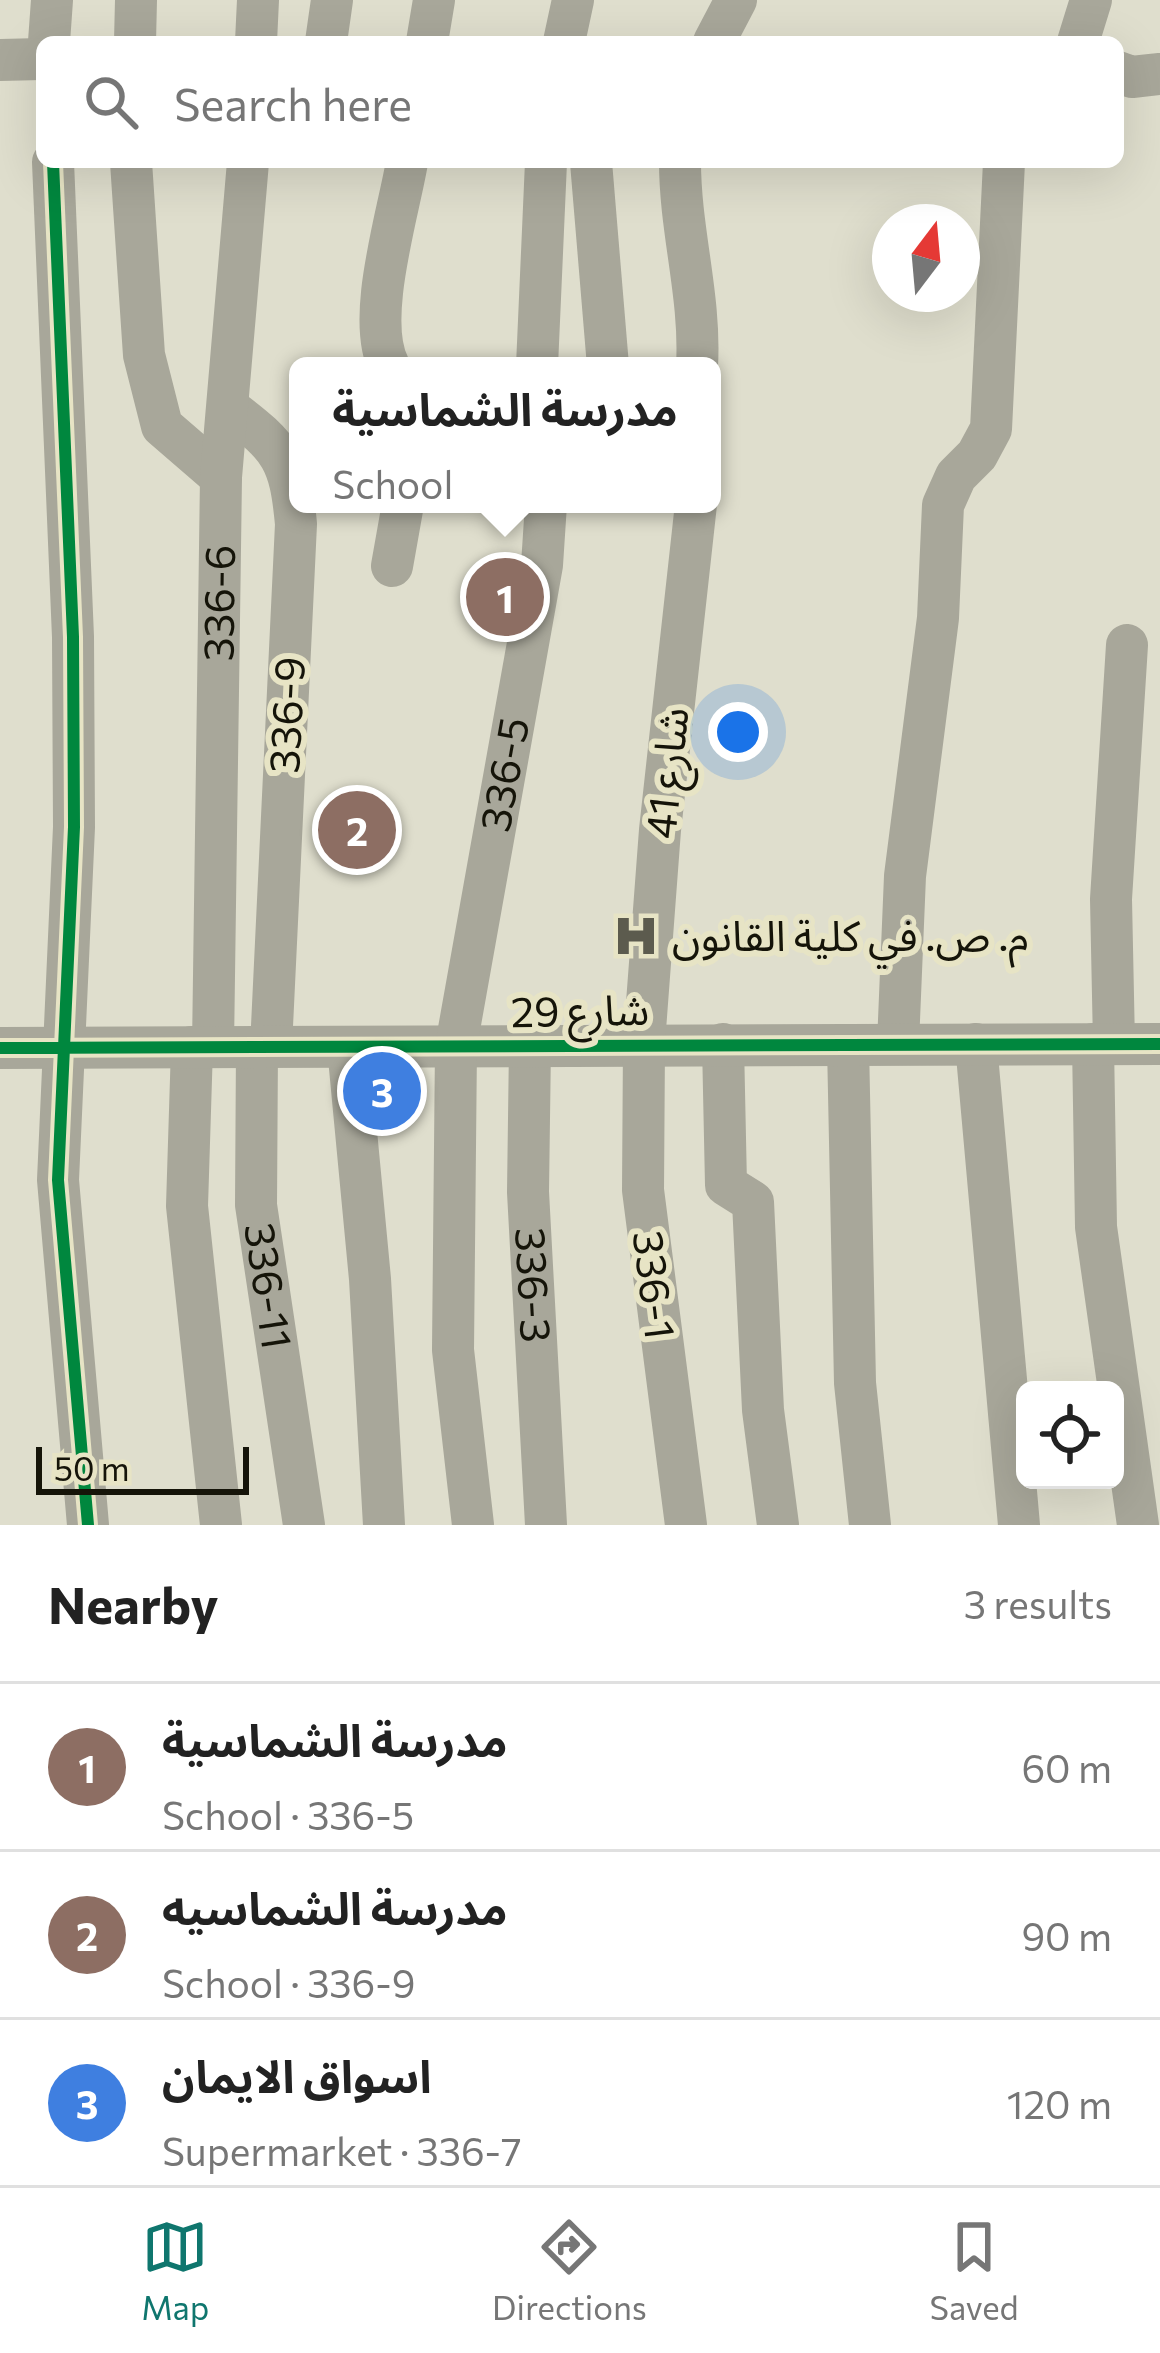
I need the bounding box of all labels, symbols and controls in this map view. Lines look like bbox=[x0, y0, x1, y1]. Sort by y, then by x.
search box bbox=[36, 36, 1124, 168]
icon: search bbox=[78, 69, 144, 135]
text: Search here bbox=[174, 75, 412, 130]
north arrow bbox=[872, 204, 980, 312]
popup bbox=[289, 357, 721, 513]
text: مدرسة الشماسية bbox=[332, 380, 678, 435]
text: School bbox=[332, 459, 453, 507]
street label: 336-6 bbox=[190, 544, 244, 662]
pin: 1 bbox=[466, 552, 544, 642]
street label: 336-9 bbox=[256, 655, 314, 774]
your location bbox=[708, 702, 768, 762]
street label: شارع 41 bbox=[632, 705, 706, 842]
street label: 336-5 bbox=[467, 713, 538, 835]
pin: 2 bbox=[318, 785, 396, 875]
place label: م. ص. في كلية القانون bbox=[672, 908, 1029, 969]
hospital icon: م. ص. في كلية القانون bbox=[611, 911, 661, 961]
street label: شارع 29 bbox=[510, 982, 650, 1044]
pin: 3 bbox=[343, 1046, 421, 1136]
street label: 336-11 bbox=[235, 1219, 305, 1352]
street label: 336-3 bbox=[506, 1226, 564, 1344]
street label: 336-1 bbox=[624, 1227, 688, 1342]
map controls bbox=[1016, 1381, 1124, 1489]
button: locate bbox=[1016, 1381, 1124, 1489]
scale bar bbox=[36, 1441, 249, 1494]
text: 50 m bbox=[54, 1447, 130, 1488]
text: Nearby bbox=[48, 1572, 218, 1635]
text: 3 results bbox=[964, 1579, 1112, 1627]
text: مدرسة الشماسية bbox=[162, 1711, 507, 1766]
text: 1 bbox=[78, 1743, 96, 1791]
text: 60 m bbox=[1021, 1743, 1112, 1791]
text: School · 336-5 bbox=[162, 1790, 414, 1838]
text: مدرسة الشماسيه bbox=[162, 1879, 507, 1934]
text: 2 bbox=[76, 1911, 98, 1959]
text: 90 m bbox=[1021, 1911, 1112, 1959]
text: School · 336-9 bbox=[162, 1958, 415, 2006]
text: اسواق الايمان bbox=[162, 2047, 432, 2102]
text: 3 bbox=[76, 2079, 98, 2127]
text: 120 m bbox=[1007, 2079, 1112, 2127]
text: Supermarket · 336-7 bbox=[162, 2126, 522, 2174]
tab: Map bbox=[141, 2214, 209, 2327]
tab: Directions bbox=[492, 2214, 647, 2327]
tab: Saved bbox=[930, 2214, 1019, 2327]

